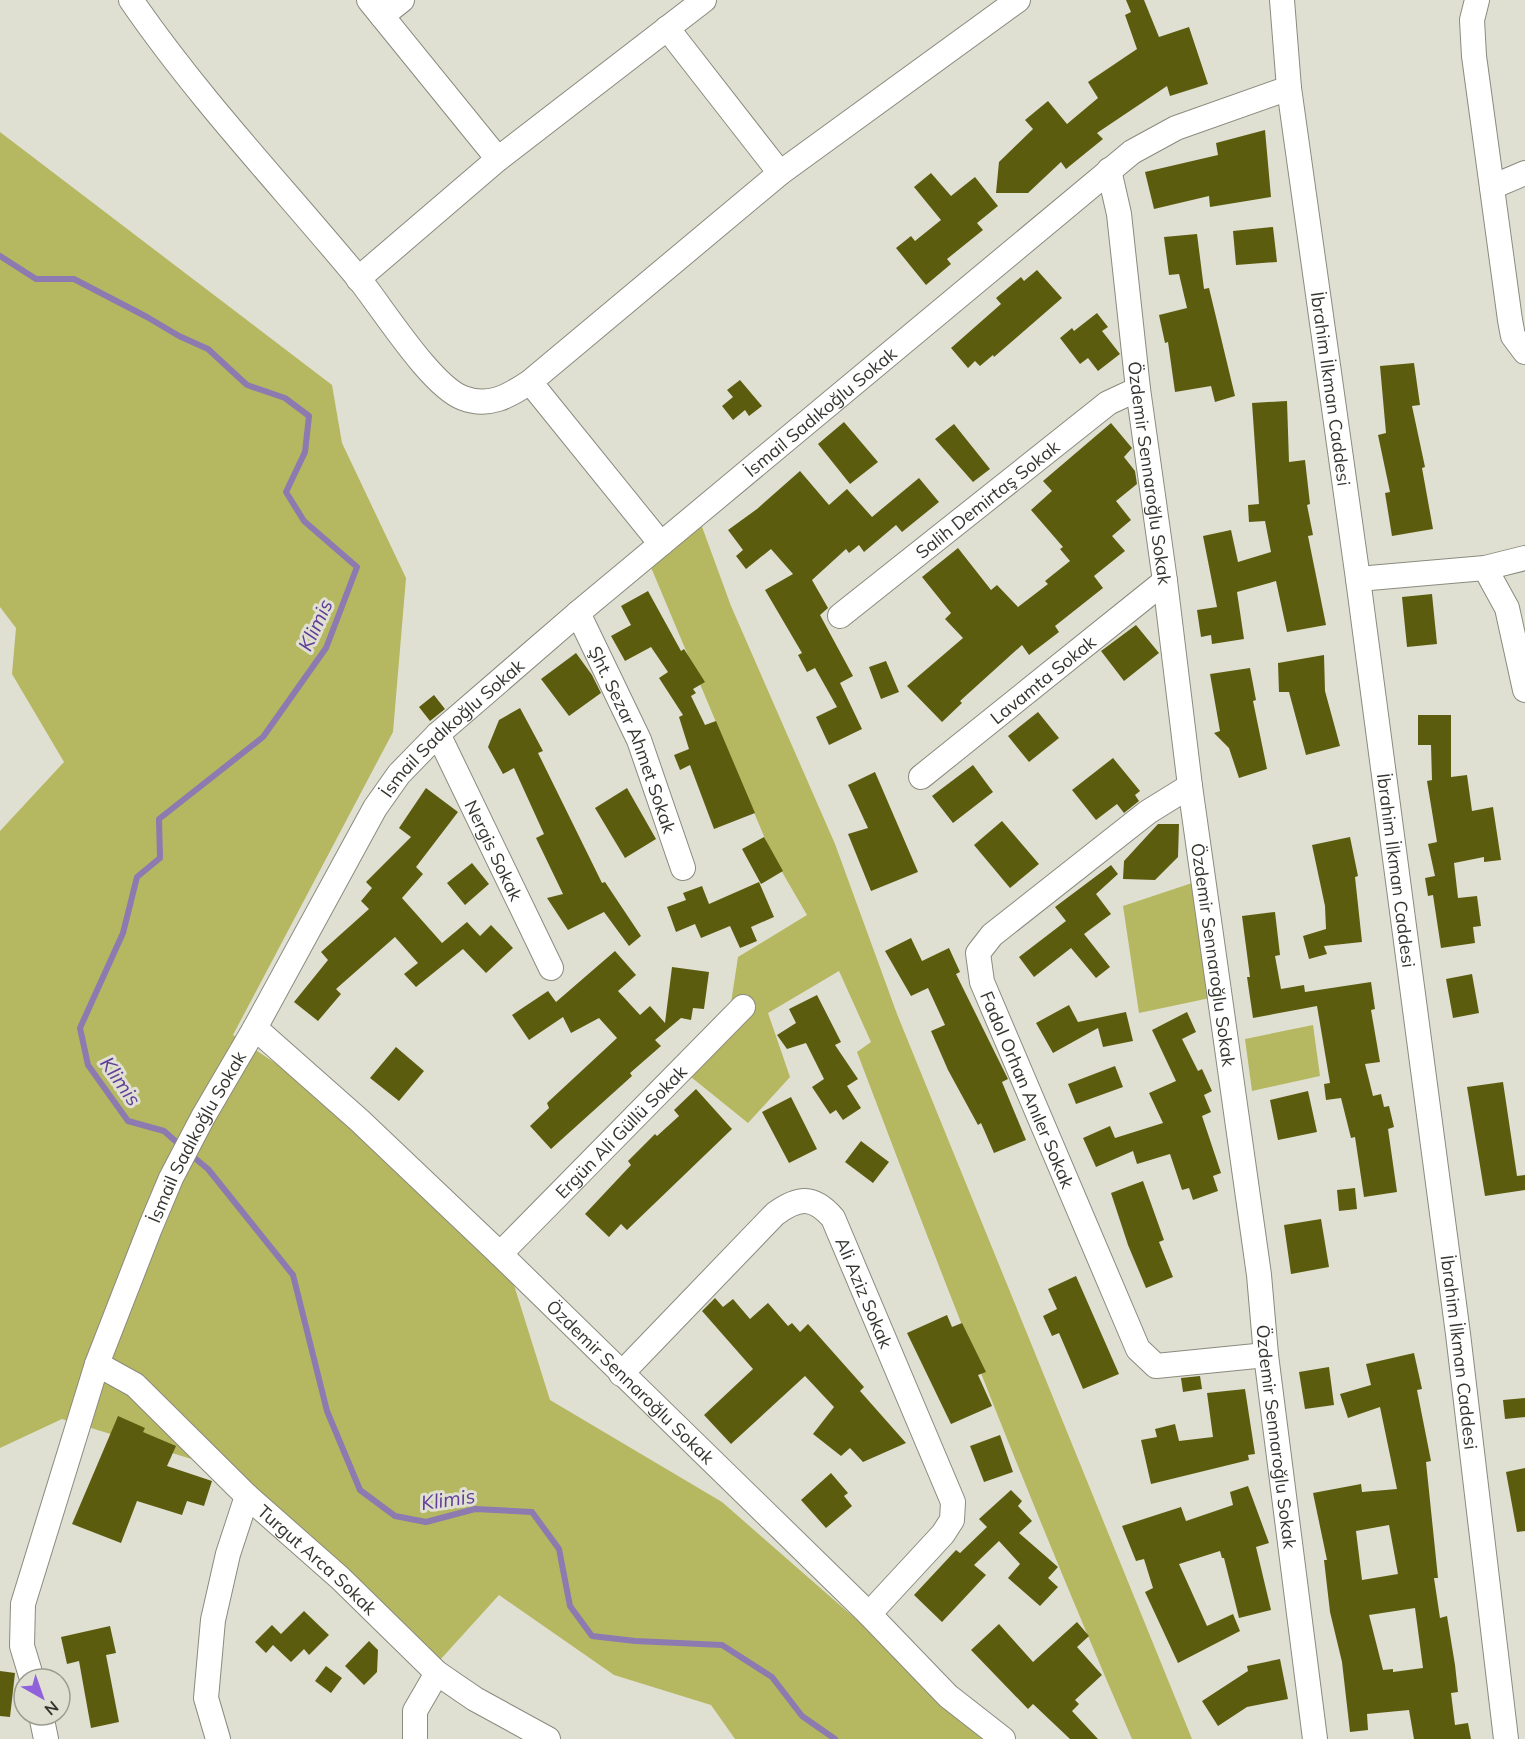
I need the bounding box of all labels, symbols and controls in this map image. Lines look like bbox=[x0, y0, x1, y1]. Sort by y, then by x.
street label: İbrahim İlkman Caddesi bbox=[1306, 290, 1356, 487]
street label: İsmail Sadıkoğlu Sokak bbox=[739, 341, 902, 481]
street label: Özdemir Sennaroğlu Sokak bbox=[1124, 360, 1177, 587]
street label: Salih Demirtaş Sokak bbox=[910, 434, 1064, 563]
water label: Klimis bbox=[292, 595, 338, 655]
street label: Lavamta Sokak bbox=[985, 629, 1101, 729]
street label: Şht. Sezar Ahmet Sokak bbox=[584, 642, 682, 837]
street label: İsmail Sadıkoğlu Sokak bbox=[375, 653, 529, 801]
street label: İbrahim İlkman Caddesi bbox=[1372, 772, 1421, 969]
street label: Nergis Sokak bbox=[460, 796, 529, 905]
street label: Özdemir Sennaroğlu Sokak bbox=[1187, 841, 1241, 1069]
street label: Fadol Orhan Anıler Sokak bbox=[976, 988, 1080, 1192]
street label: İsmail Sadıkoğlu Sokak bbox=[142, 1046, 251, 1226]
water label: Klimis bbox=[95, 1052, 147, 1111]
street label: Ergün Ali Güllü Sokak bbox=[550, 1059, 692, 1203]
street label: Ali Aziz Sokak bbox=[831, 1234, 898, 1352]
street label: İbrahim İlkman Caddesi bbox=[1436, 1254, 1483, 1451]
street label: Özdemir Sennaroğlu Sokak bbox=[542, 1294, 720, 1469]
street label: Özdemir Sennaroğlu Sokak bbox=[1252, 1324, 1302, 1551]
water label: Klimis bbox=[419, 1483, 477, 1515]
street label: Turgut Arca Sokak bbox=[253, 1499, 383, 1620]
north arrow bbox=[12, 1667, 72, 1727]
text: N bbox=[41, 1697, 63, 1720]

